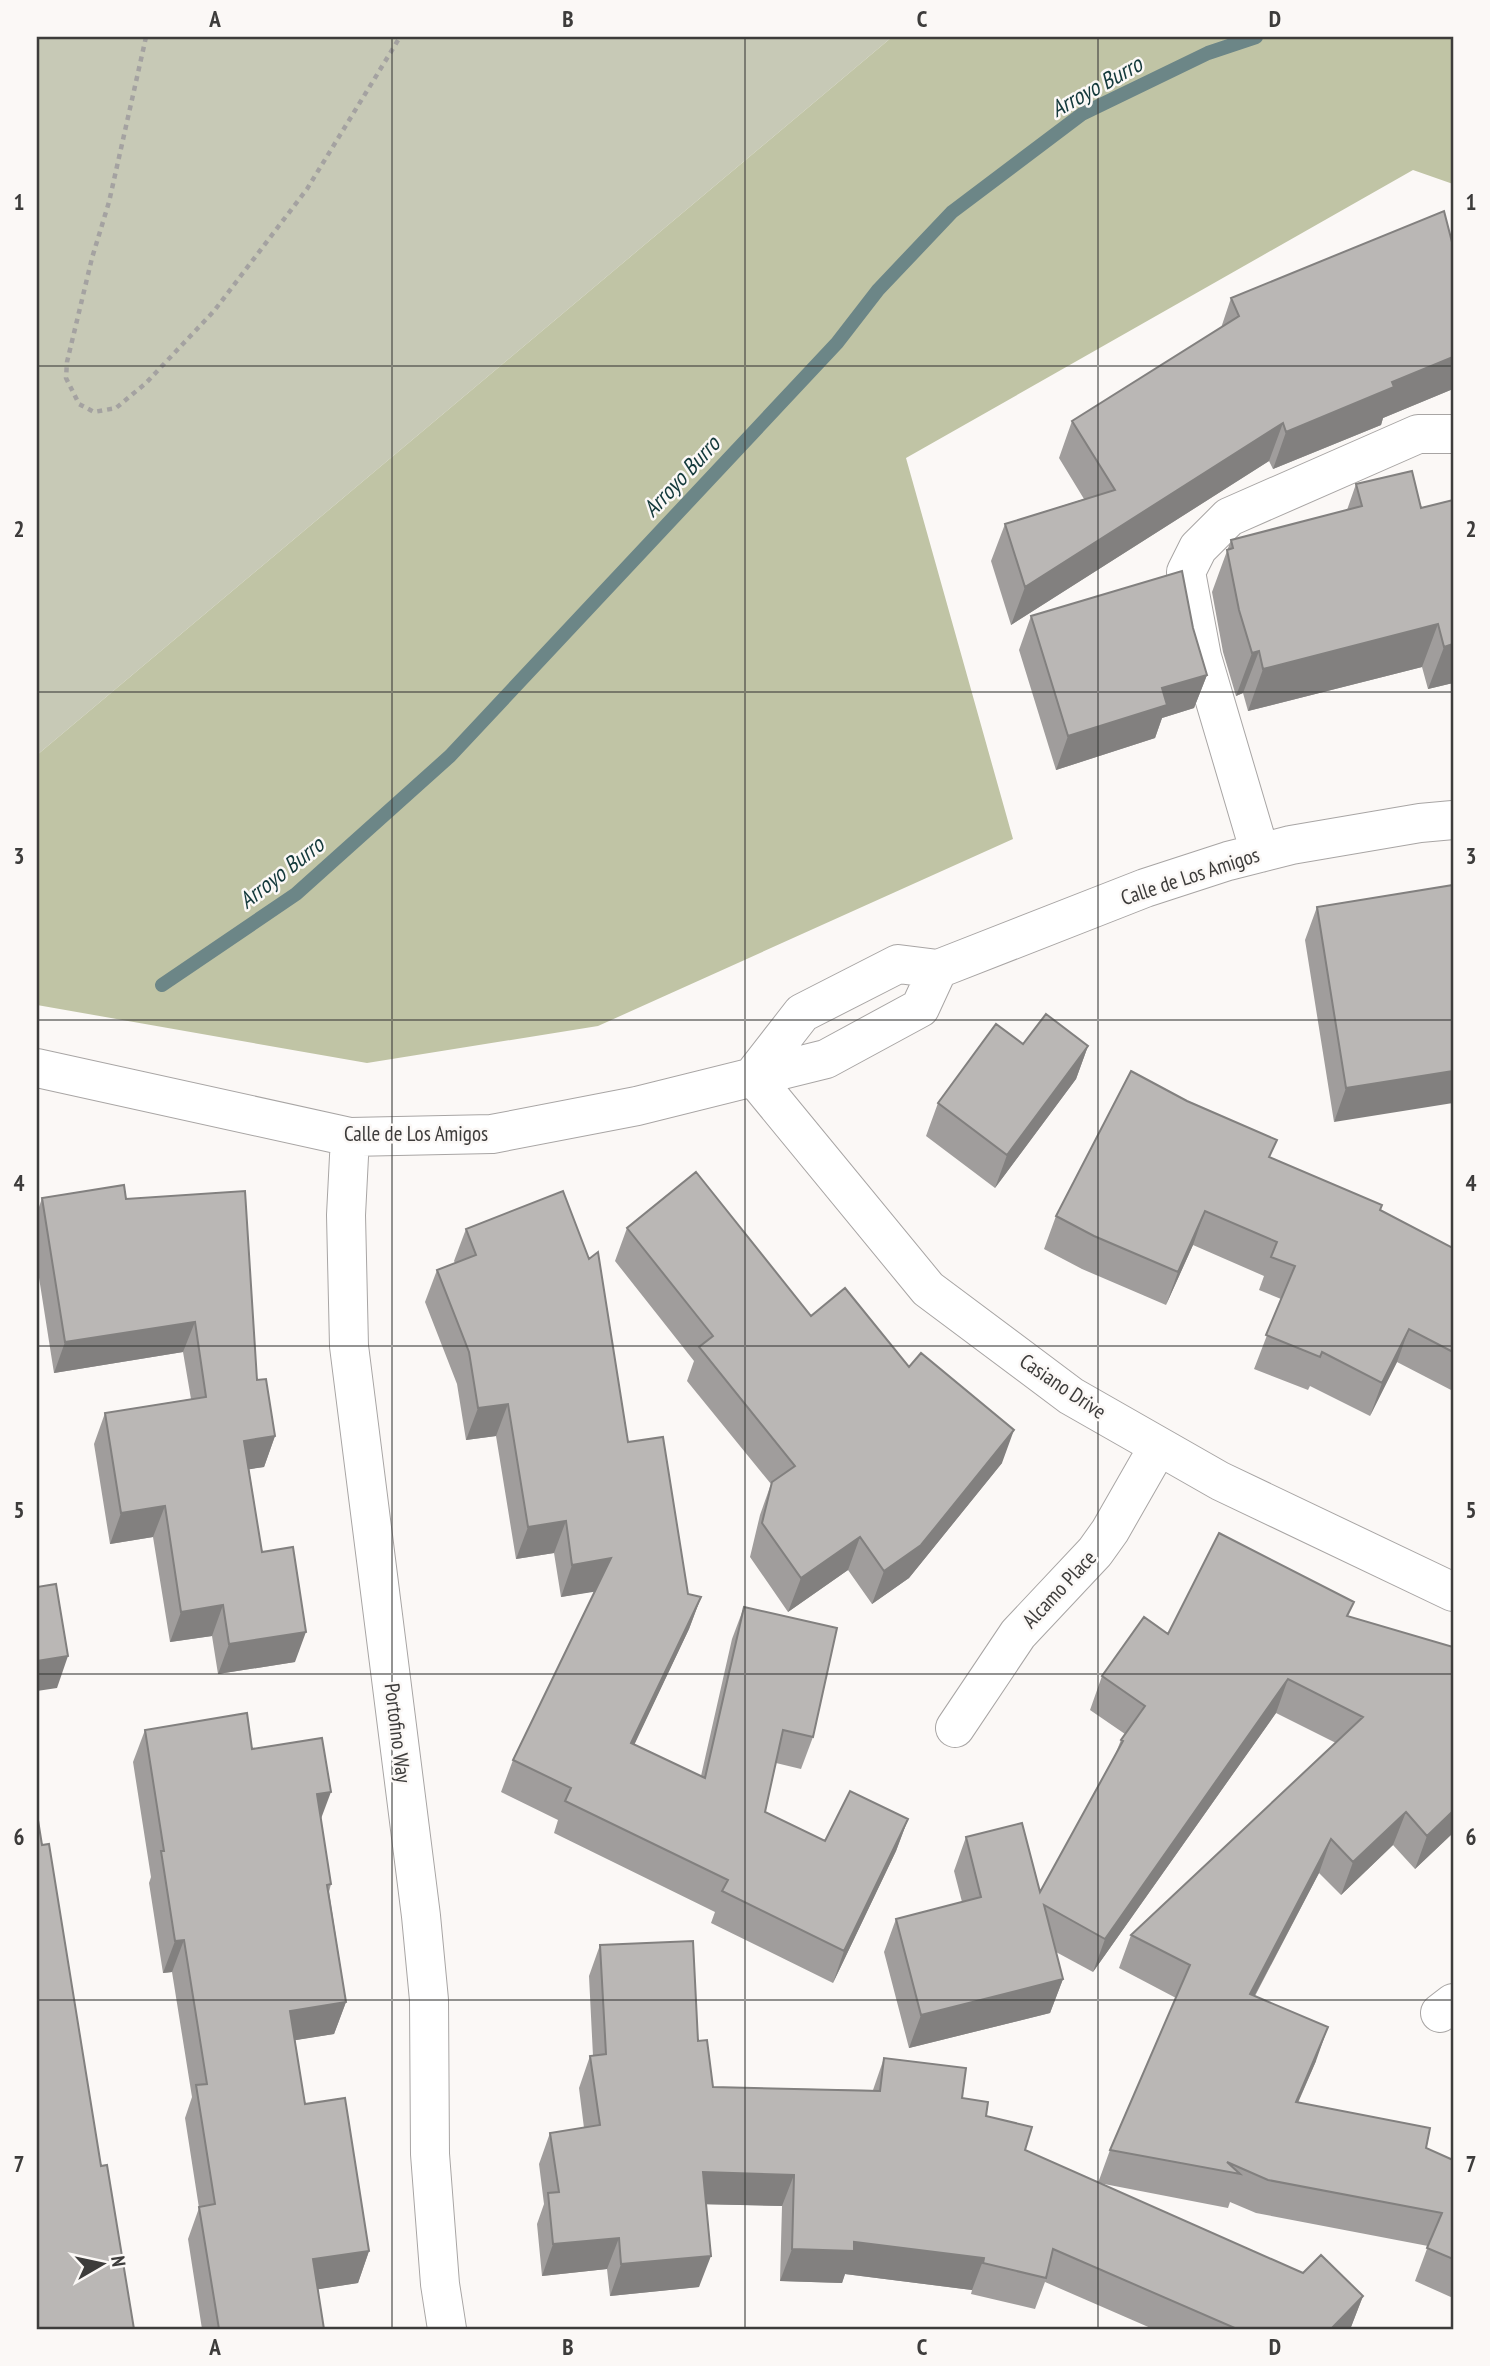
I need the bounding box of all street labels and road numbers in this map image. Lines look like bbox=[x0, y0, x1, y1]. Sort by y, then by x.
street label: Calle de Los Amigos bbox=[1117, 841, 1263, 911]
street label: Calle de Los Amigos bbox=[344, 1120, 488, 1147]
street label: Casiano Drive bbox=[1015, 1347, 1111, 1425]
street label: Alcamo Place bbox=[1016, 1545, 1102, 1633]
street label: Portofino Way bbox=[378, 1682, 418, 1784]

